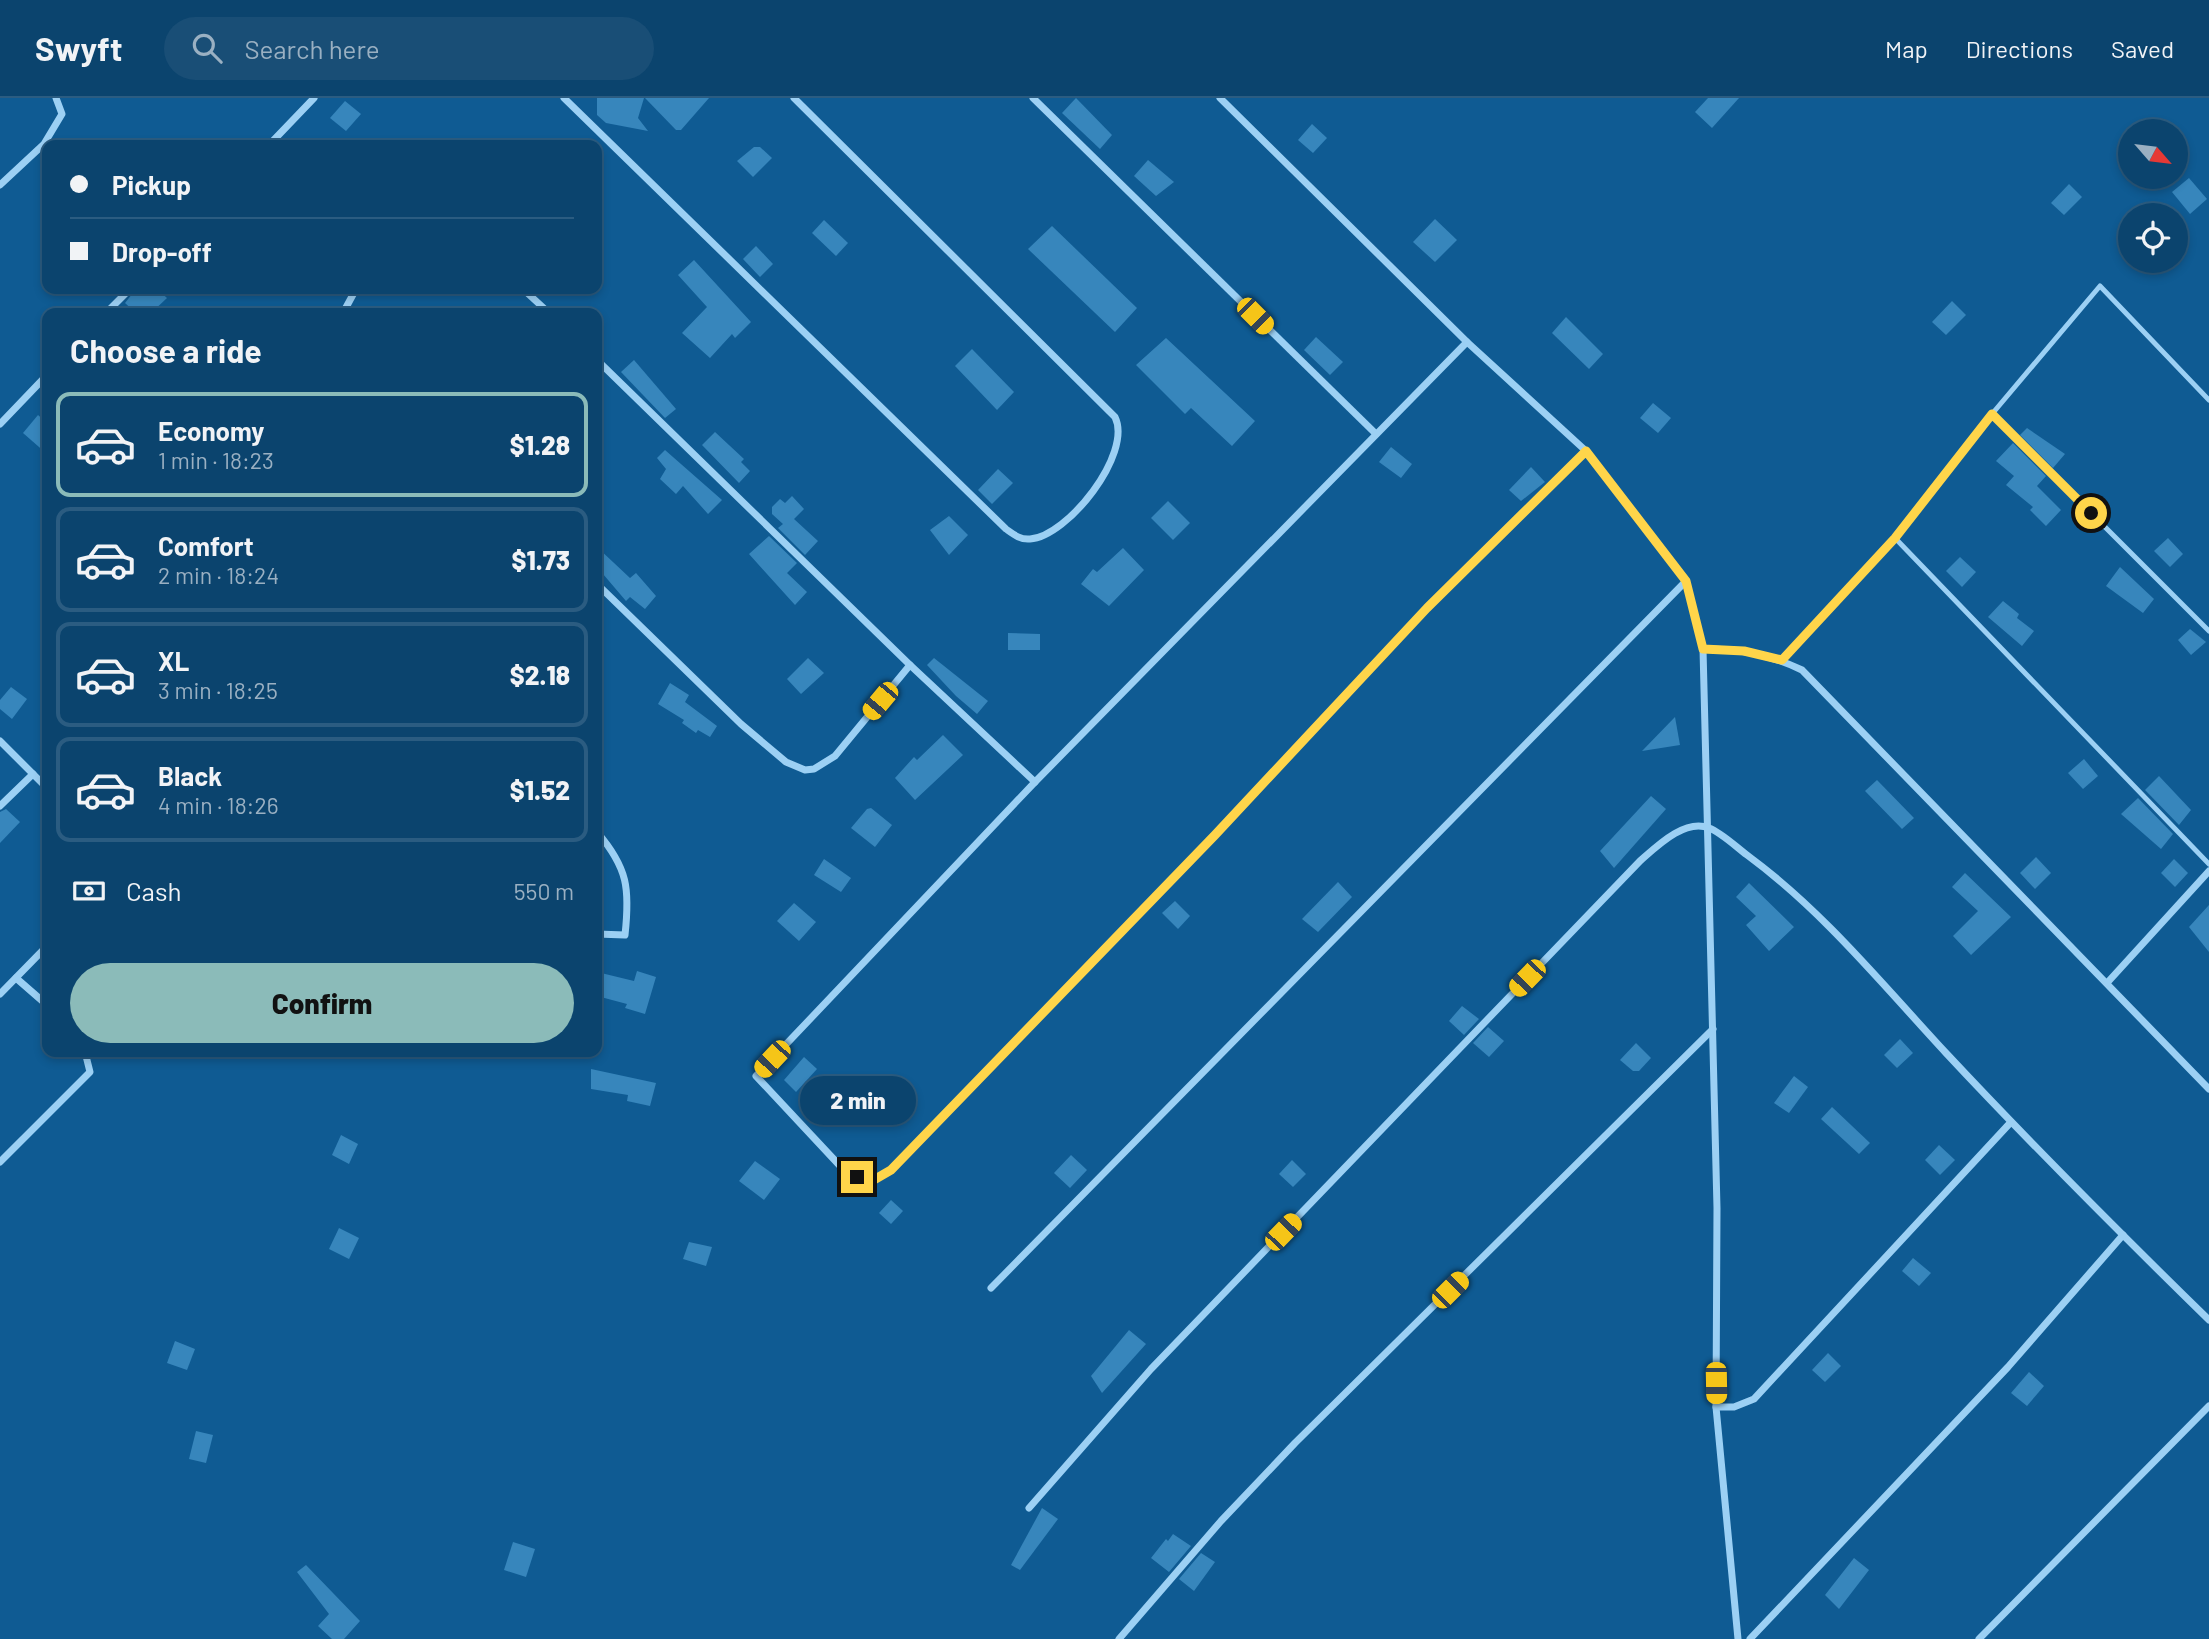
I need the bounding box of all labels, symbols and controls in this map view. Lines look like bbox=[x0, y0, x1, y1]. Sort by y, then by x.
search box bbox=[164, 17, 654, 80]
text: Swyft bbox=[35, 28, 122, 68]
icon: search bbox=[188, 29, 226, 67]
text: Search here bbox=[244, 33, 380, 64]
text: Map bbox=[1885, 34, 1928, 63]
text: Directions bbox=[1966, 34, 2073, 63]
text: Saved bbox=[2111, 34, 2174, 63]
north arrow bbox=[2118, 119, 2188, 189]
map controls bbox=[2118, 119, 2188, 273]
text: Pickup bbox=[112, 169, 191, 200]
button: locate bbox=[2118, 203, 2188, 273]
text: Drop-off bbox=[112, 236, 212, 267]
car bbox=[1233, 294, 1278, 338]
text: Choose a ride bbox=[70, 331, 262, 369]
icon: car bbox=[74, 413, 137, 476]
text: Economy bbox=[158, 415, 264, 446]
text: $1.28 bbox=[510, 429, 570, 460]
text: 1 min · 18:23 bbox=[158, 446, 274, 474]
route start bbox=[2075, 497, 2107, 529]
icon: car bbox=[74, 528, 137, 591]
text: Comfort bbox=[158, 530, 254, 561]
text: $1.73 bbox=[511, 544, 570, 575]
text: 2 min · 18:24 bbox=[158, 561, 279, 589]
icon: car bbox=[74, 643, 137, 706]
text: XL bbox=[158, 645, 189, 676]
text: $2.18 bbox=[510, 659, 570, 690]
text: 3 min · 18:25 bbox=[158, 676, 278, 704]
car bbox=[859, 678, 902, 724]
icon: car bbox=[74, 758, 137, 821]
text: Black bbox=[158, 760, 222, 791]
text: $1.52 bbox=[510, 774, 570, 805]
text: 4 min · 18:26 bbox=[158, 791, 279, 819]
icon: cash bbox=[70, 872, 108, 910]
text: Cash bbox=[126, 875, 181, 906]
text: 550 m bbox=[514, 877, 574, 905]
car bbox=[1505, 956, 1550, 1000]
button: Confirm bbox=[70, 963, 574, 1043]
car bbox=[750, 1036, 795, 1082]
callout: 2 min bbox=[799, 1076, 915, 1124]
text: 2 min bbox=[830, 1086, 886, 1114]
route end bbox=[841, 1161, 873, 1193]
car bbox=[1261, 1210, 1306, 1254]
car bbox=[1428, 1268, 1473, 1312]
car bbox=[1706, 1362, 1727, 1404]

